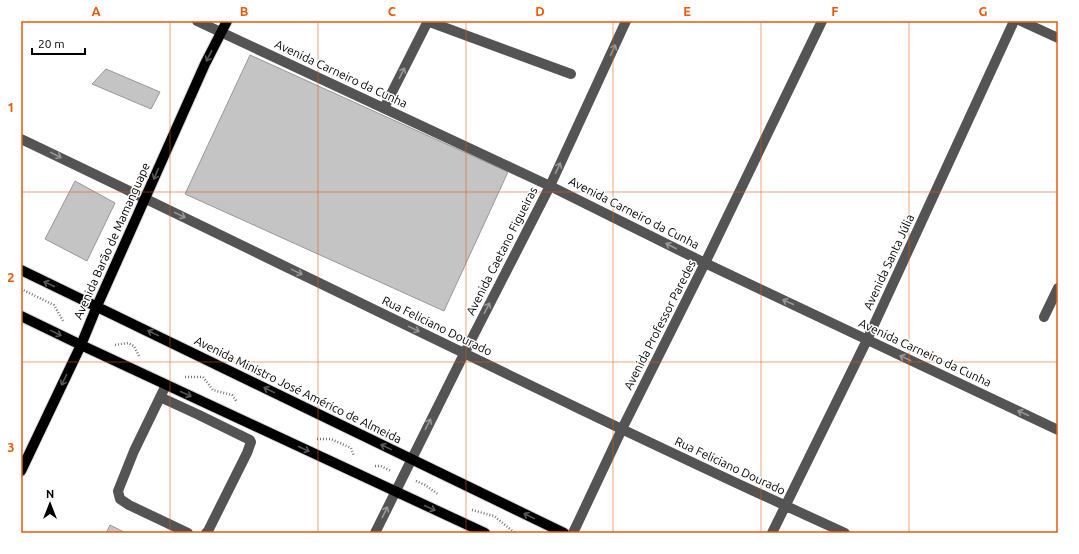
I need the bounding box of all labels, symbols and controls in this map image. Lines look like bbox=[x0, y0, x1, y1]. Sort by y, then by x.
text: A bbox=[91, 4, 101, 18]
text: B bbox=[240, 4, 249, 18]
text: C bbox=[388, 4, 397, 18]
text: D bbox=[535, 4, 545, 18]
text: E bbox=[683, 4, 691, 18]
text: F bbox=[831, 4, 839, 18]
text: G bbox=[979, 4, 988, 18]
scale bar bbox=[32, 30, 85, 56]
text: 20 m bbox=[38, 37, 65, 50]
street label: Avenida Carneiro da Cunha bbox=[273, 37, 409, 110]
one-way arrow bbox=[610, 44, 617, 56]
one-way arrow bbox=[205, 49, 213, 61]
one-way arrow bbox=[398, 67, 406, 79]
text: 1 bbox=[7, 100, 15, 114]
one-way arrow bbox=[50, 152, 62, 159]
street label: Avenida Barão de Mamanguape bbox=[71, 161, 152, 321]
one-way arrow bbox=[555, 162, 562, 174]
one-way arrow bbox=[152, 168, 159, 180]
street label: Avenida Carneiro da Cunha bbox=[567, 174, 702, 251]
street label: Avenida Caetano Figueiras bbox=[464, 185, 540, 317]
one-way arrow bbox=[174, 212, 186, 219]
street label: Avenida Santa Júlia bbox=[861, 212, 916, 312]
one-way arrow bbox=[665, 242, 677, 249]
street label: Avenida Professor Paredes bbox=[621, 258, 698, 392]
one-way arrow bbox=[291, 269, 303, 276]
text: 2 bbox=[7, 270, 15, 284]
one-way arrow bbox=[44, 280, 56, 287]
street label: Rua Feliciano Dourado bbox=[380, 293, 494, 358]
one-way arrow bbox=[782, 298, 794, 305]
one-way arrow bbox=[484, 303, 491, 315]
street label: Avenida Carneiro da Cunha bbox=[857, 316, 993, 389]
one-way arrow bbox=[408, 326, 420, 334]
one-way arrow bbox=[147, 329, 159, 336]
one-way arrow bbox=[50, 330, 62, 337]
street label: Avenida Ministro José Américo de Almeida bbox=[193, 334, 404, 446]
one-way arrow bbox=[900, 354, 912, 361]
one-way arrow bbox=[60, 374, 67, 386]
one-way arrow bbox=[264, 386, 276, 393]
one-way arrow bbox=[180, 391, 192, 398]
one-way arrow bbox=[1017, 409, 1029, 416]
one-way arrow bbox=[425, 419, 432, 431]
street label: Rua Feliciano Dourado bbox=[673, 434, 788, 497]
text: 3 bbox=[7, 440, 15, 454]
one-way arrow bbox=[381, 443, 393, 450]
one-way arrow bbox=[298, 446, 310, 453]
north arrow bbox=[30, 484, 70, 524]
text: N bbox=[46, 488, 54, 500]
one-way arrow bbox=[424, 504, 436, 512]
one-way arrow bbox=[382, 506, 389, 518]
one-way arrow bbox=[523, 512, 535, 519]

